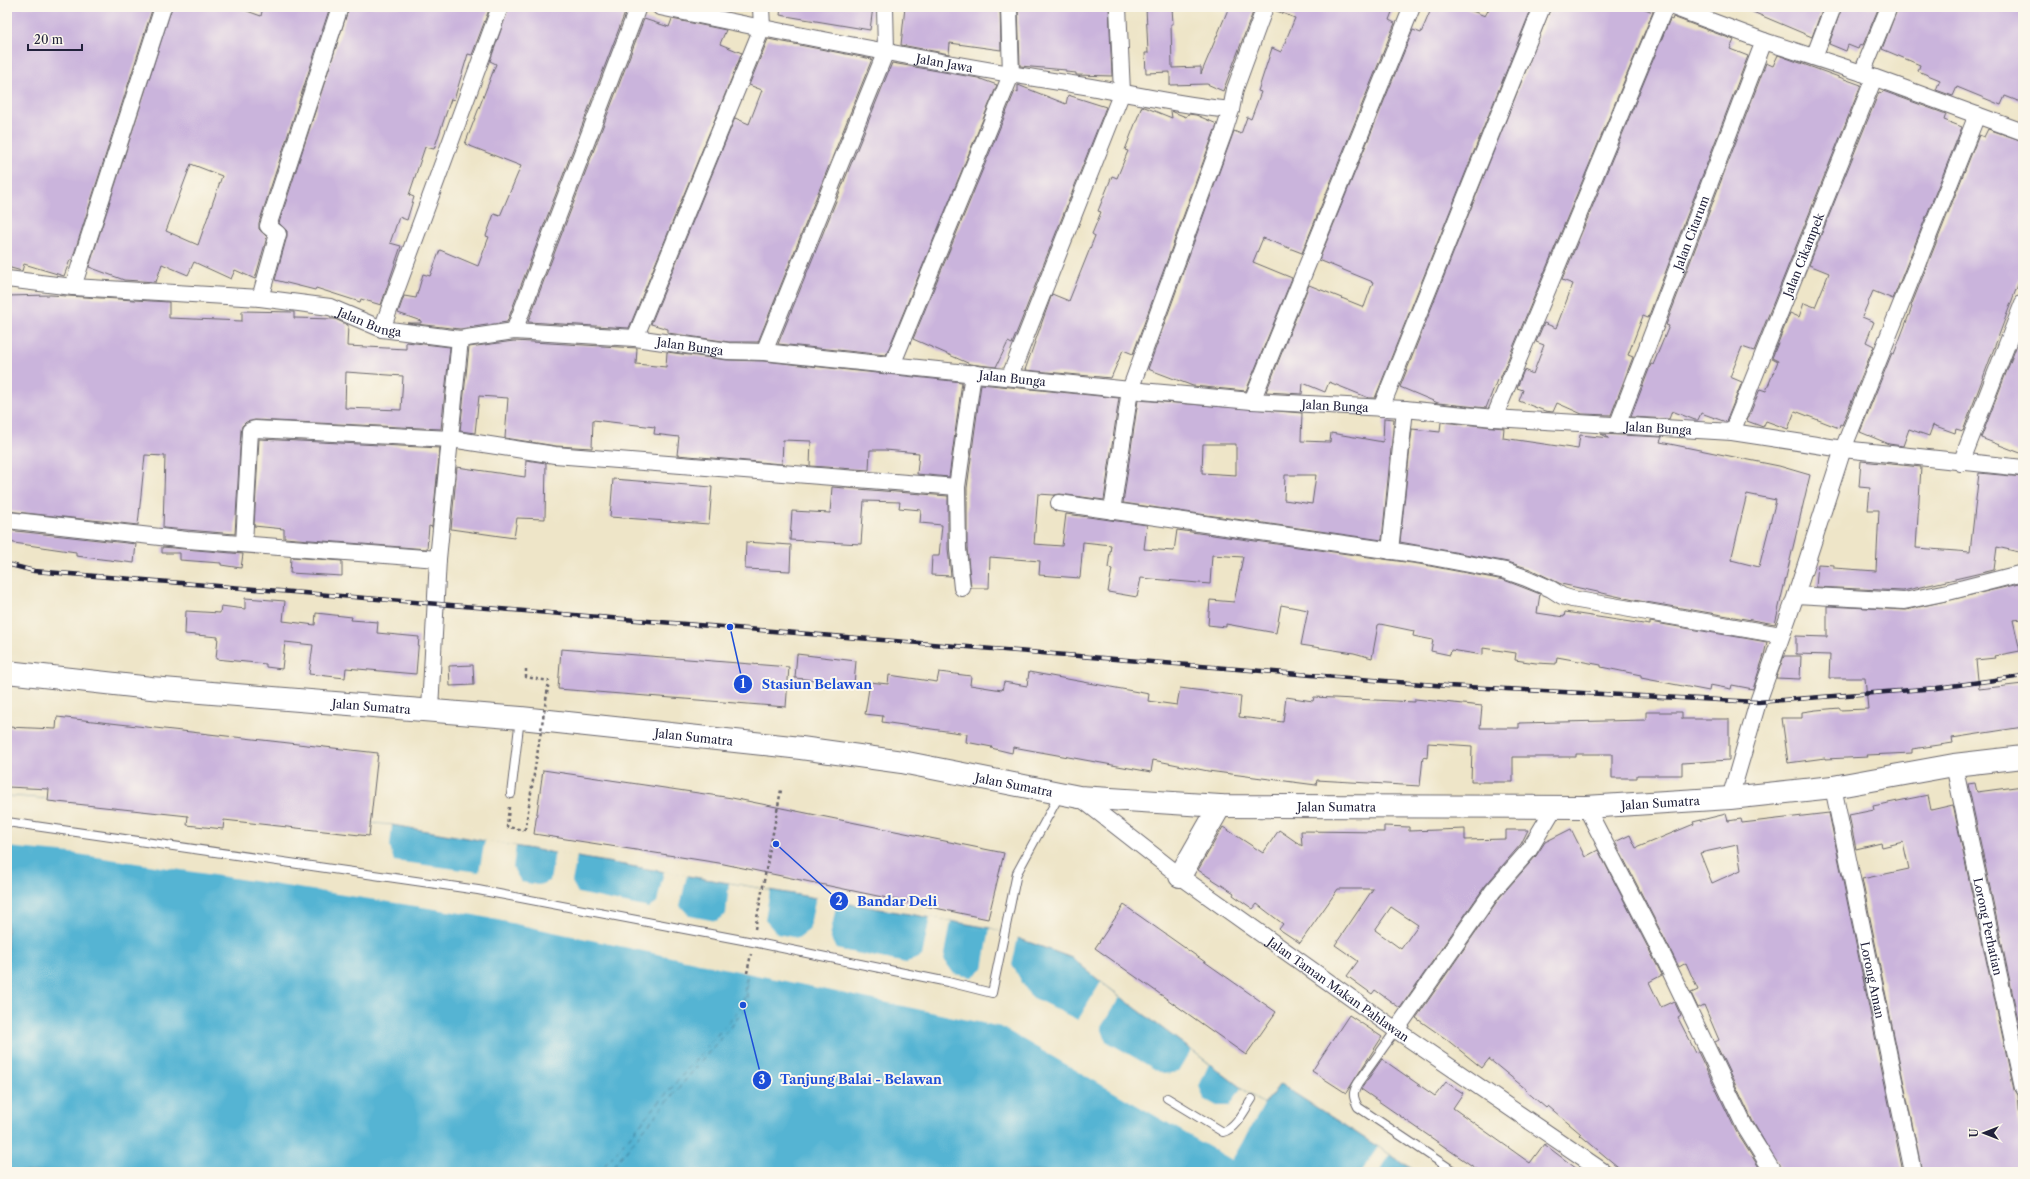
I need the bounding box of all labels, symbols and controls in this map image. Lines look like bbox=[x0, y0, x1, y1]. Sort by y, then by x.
scale bar bbox=[28, 26, 82, 52]
text: 20 m bbox=[34, 32, 63, 47]
street label: Jalan Jawa bbox=[913, 50, 975, 75]
street label: Jalan Citarum bbox=[1669, 193, 1712, 274]
street label: Jalan Cikampek bbox=[1779, 210, 1827, 301]
street label: Jalan Bunga bbox=[334, 303, 403, 339]
street label: Jalan Bunga bbox=[654, 333, 725, 358]
street label: Jalan Bunga bbox=[976, 367, 1047, 389]
street label: Jalan Bunga bbox=[1299, 396, 1370, 415]
street label: Jalan Bunga bbox=[1623, 418, 1693, 437]
callout: Stasiun Belawan bbox=[733, 672, 880, 697]
text: 1 bbox=[740, 676, 746, 691]
text: Stasiun Belawan bbox=[762, 676, 872, 692]
street label: Jalan Sumatra bbox=[330, 695, 412, 717]
street label: Jalan Sumatra bbox=[652, 725, 735, 748]
street label: Jalan Sumatra bbox=[972, 769, 1055, 799]
street label: Jalan Sumatra bbox=[1619, 792, 1701, 812]
street label: Jalan Sumatra bbox=[1295, 799, 1377, 814]
street label: Lorong Perhatian bbox=[1971, 876, 2006, 977]
callout: Bandar Deli bbox=[829, 889, 945, 914]
text: 2 bbox=[835, 893, 843, 908]
text: Bandar Deli bbox=[857, 893, 937, 909]
street label: Jalan Taman Makan Pahlawan bbox=[1263, 932, 1413, 1045]
street label: Lorong Aman bbox=[1858, 940, 1888, 1020]
callout: Tanjung Balai - Belawan bbox=[752, 1067, 950, 1092]
text: Tanjung Balai - Belawan bbox=[780, 1071, 942, 1087]
text: 3 bbox=[759, 1072, 766, 1087]
north arrow bbox=[1964, 1113, 2004, 1153]
text: U bbox=[1967, 1128, 1981, 1137]

